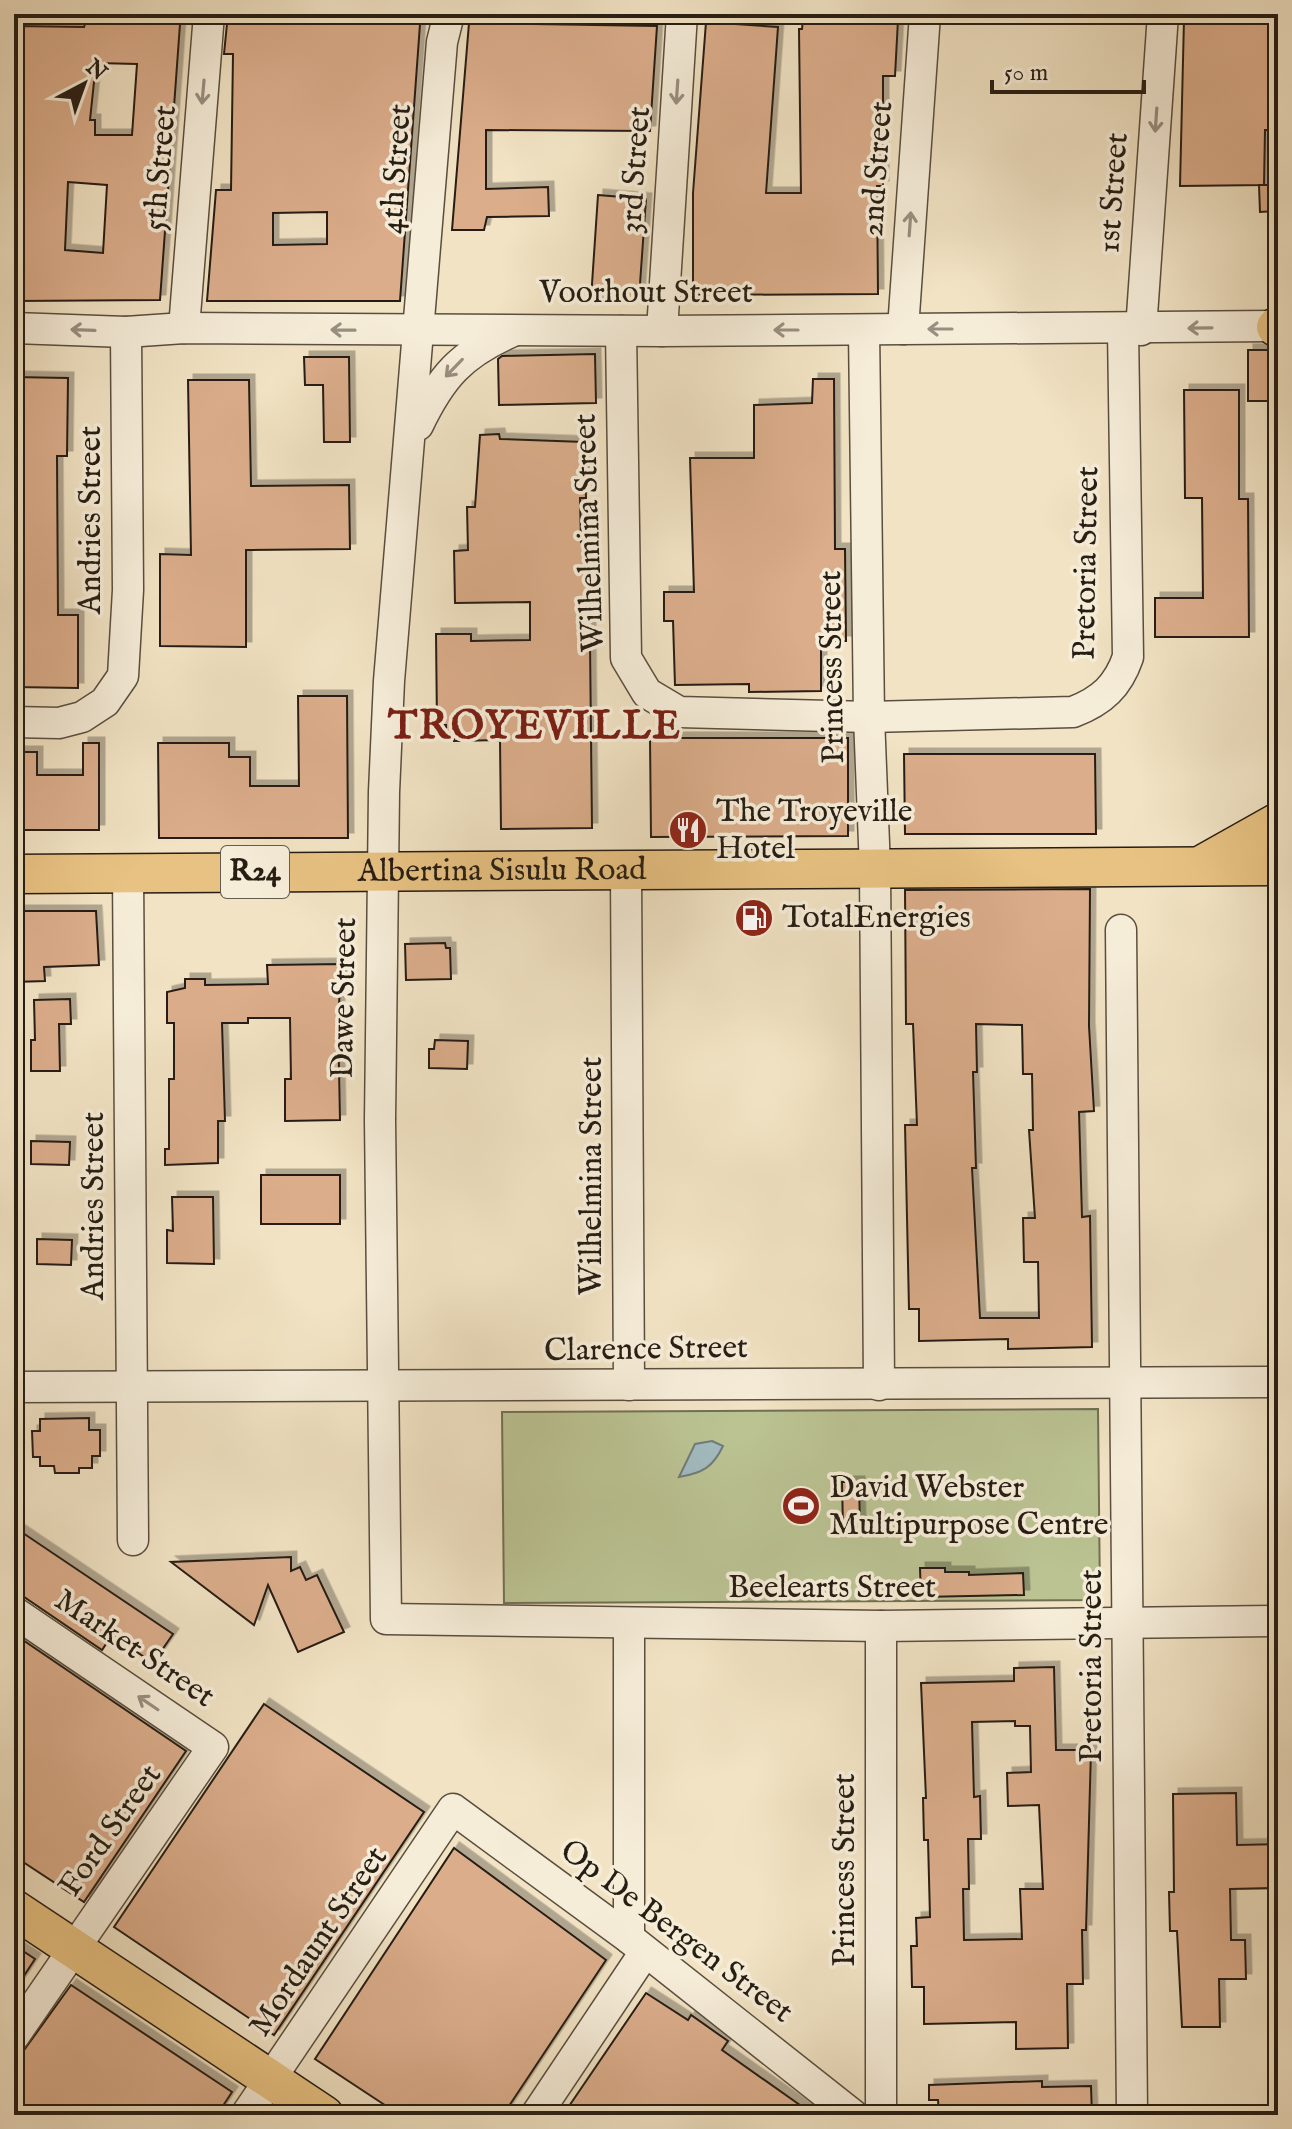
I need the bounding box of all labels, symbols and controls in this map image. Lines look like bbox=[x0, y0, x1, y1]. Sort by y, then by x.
north arrow bbox=[44, 44, 124, 124]
scale bar bbox=[992, 44, 1144, 94]
text: N bbox=[79, 53, 112, 87]
text: 50 m bbox=[1004, 58, 1048, 89]
one-way arrow bbox=[195, 78, 210, 105]
one-way arrow bbox=[669, 78, 684, 105]
street label: 2nd Street bbox=[853, 100, 903, 238]
street label: 5th Street bbox=[135, 103, 187, 233]
street label: 4th Street bbox=[372, 103, 422, 235]
street label: 3rd Street bbox=[611, 105, 661, 235]
one-way arrow bbox=[1148, 106, 1163, 133]
street label: 1st Street bbox=[1089, 131, 1139, 255]
one-way arrow bbox=[903, 211, 918, 238]
street label: Voorhout Street bbox=[538, 273, 753, 314]
one-way arrow bbox=[927, 321, 954, 337]
one-way arrow bbox=[1187, 321, 1214, 336]
one-way arrow bbox=[330, 322, 357, 337]
one-way arrow bbox=[70, 323, 97, 338]
one-way arrow bbox=[773, 323, 800, 338]
one-way arrow bbox=[444, 358, 463, 378]
street label: Wilhelmina Street bbox=[565, 413, 615, 653]
street label: Andries Street bbox=[71, 426, 112, 615]
street label: Pretoria Street bbox=[1065, 466, 1109, 660]
street label: Princess Street bbox=[811, 570, 855, 764]
district label: TROYEVILLE bbox=[387, 702, 682, 753]
place label: The Troyeville Hotel bbox=[716, 792, 913, 870]
restaurant icon: The Troyeville Hotel bbox=[667, 809, 709, 851]
road number: R24 bbox=[221, 846, 289, 898]
street label: Albertina Sisulu Road bbox=[357, 849, 647, 892]
fuel station icon: TotalEnergies bbox=[733, 897, 775, 939]
place label: TotalEnergies bbox=[782, 898, 971, 939]
street label: Dawe Street bbox=[323, 917, 367, 1079]
street label: Wilhelmina Street bbox=[572, 1057, 613, 1295]
street label: Andries Street bbox=[74, 1112, 115, 1301]
street label: Clarence Street bbox=[544, 1328, 748, 1372]
place label: David Webster Multipurpose Centre bbox=[829, 1468, 1109, 1546]
sports icon: David Webster Multipurpose Centre bbox=[780, 1485, 822, 1527]
street label: Beelearts Street bbox=[728, 1568, 936, 1609]
street label: Pretoria Street bbox=[1072, 1569, 1113, 1763]
street label: Market Street bbox=[46, 1580, 222, 1718]
one-way arrow bbox=[138, 1695, 160, 1711]
street label: Ford Street bbox=[50, 1757, 172, 1905]
street label: Princess Street bbox=[825, 1773, 866, 1967]
street label: Op De Bergen Street bbox=[551, 1831, 801, 2033]
street label: Mordaunt Street bbox=[240, 1839, 398, 2045]

